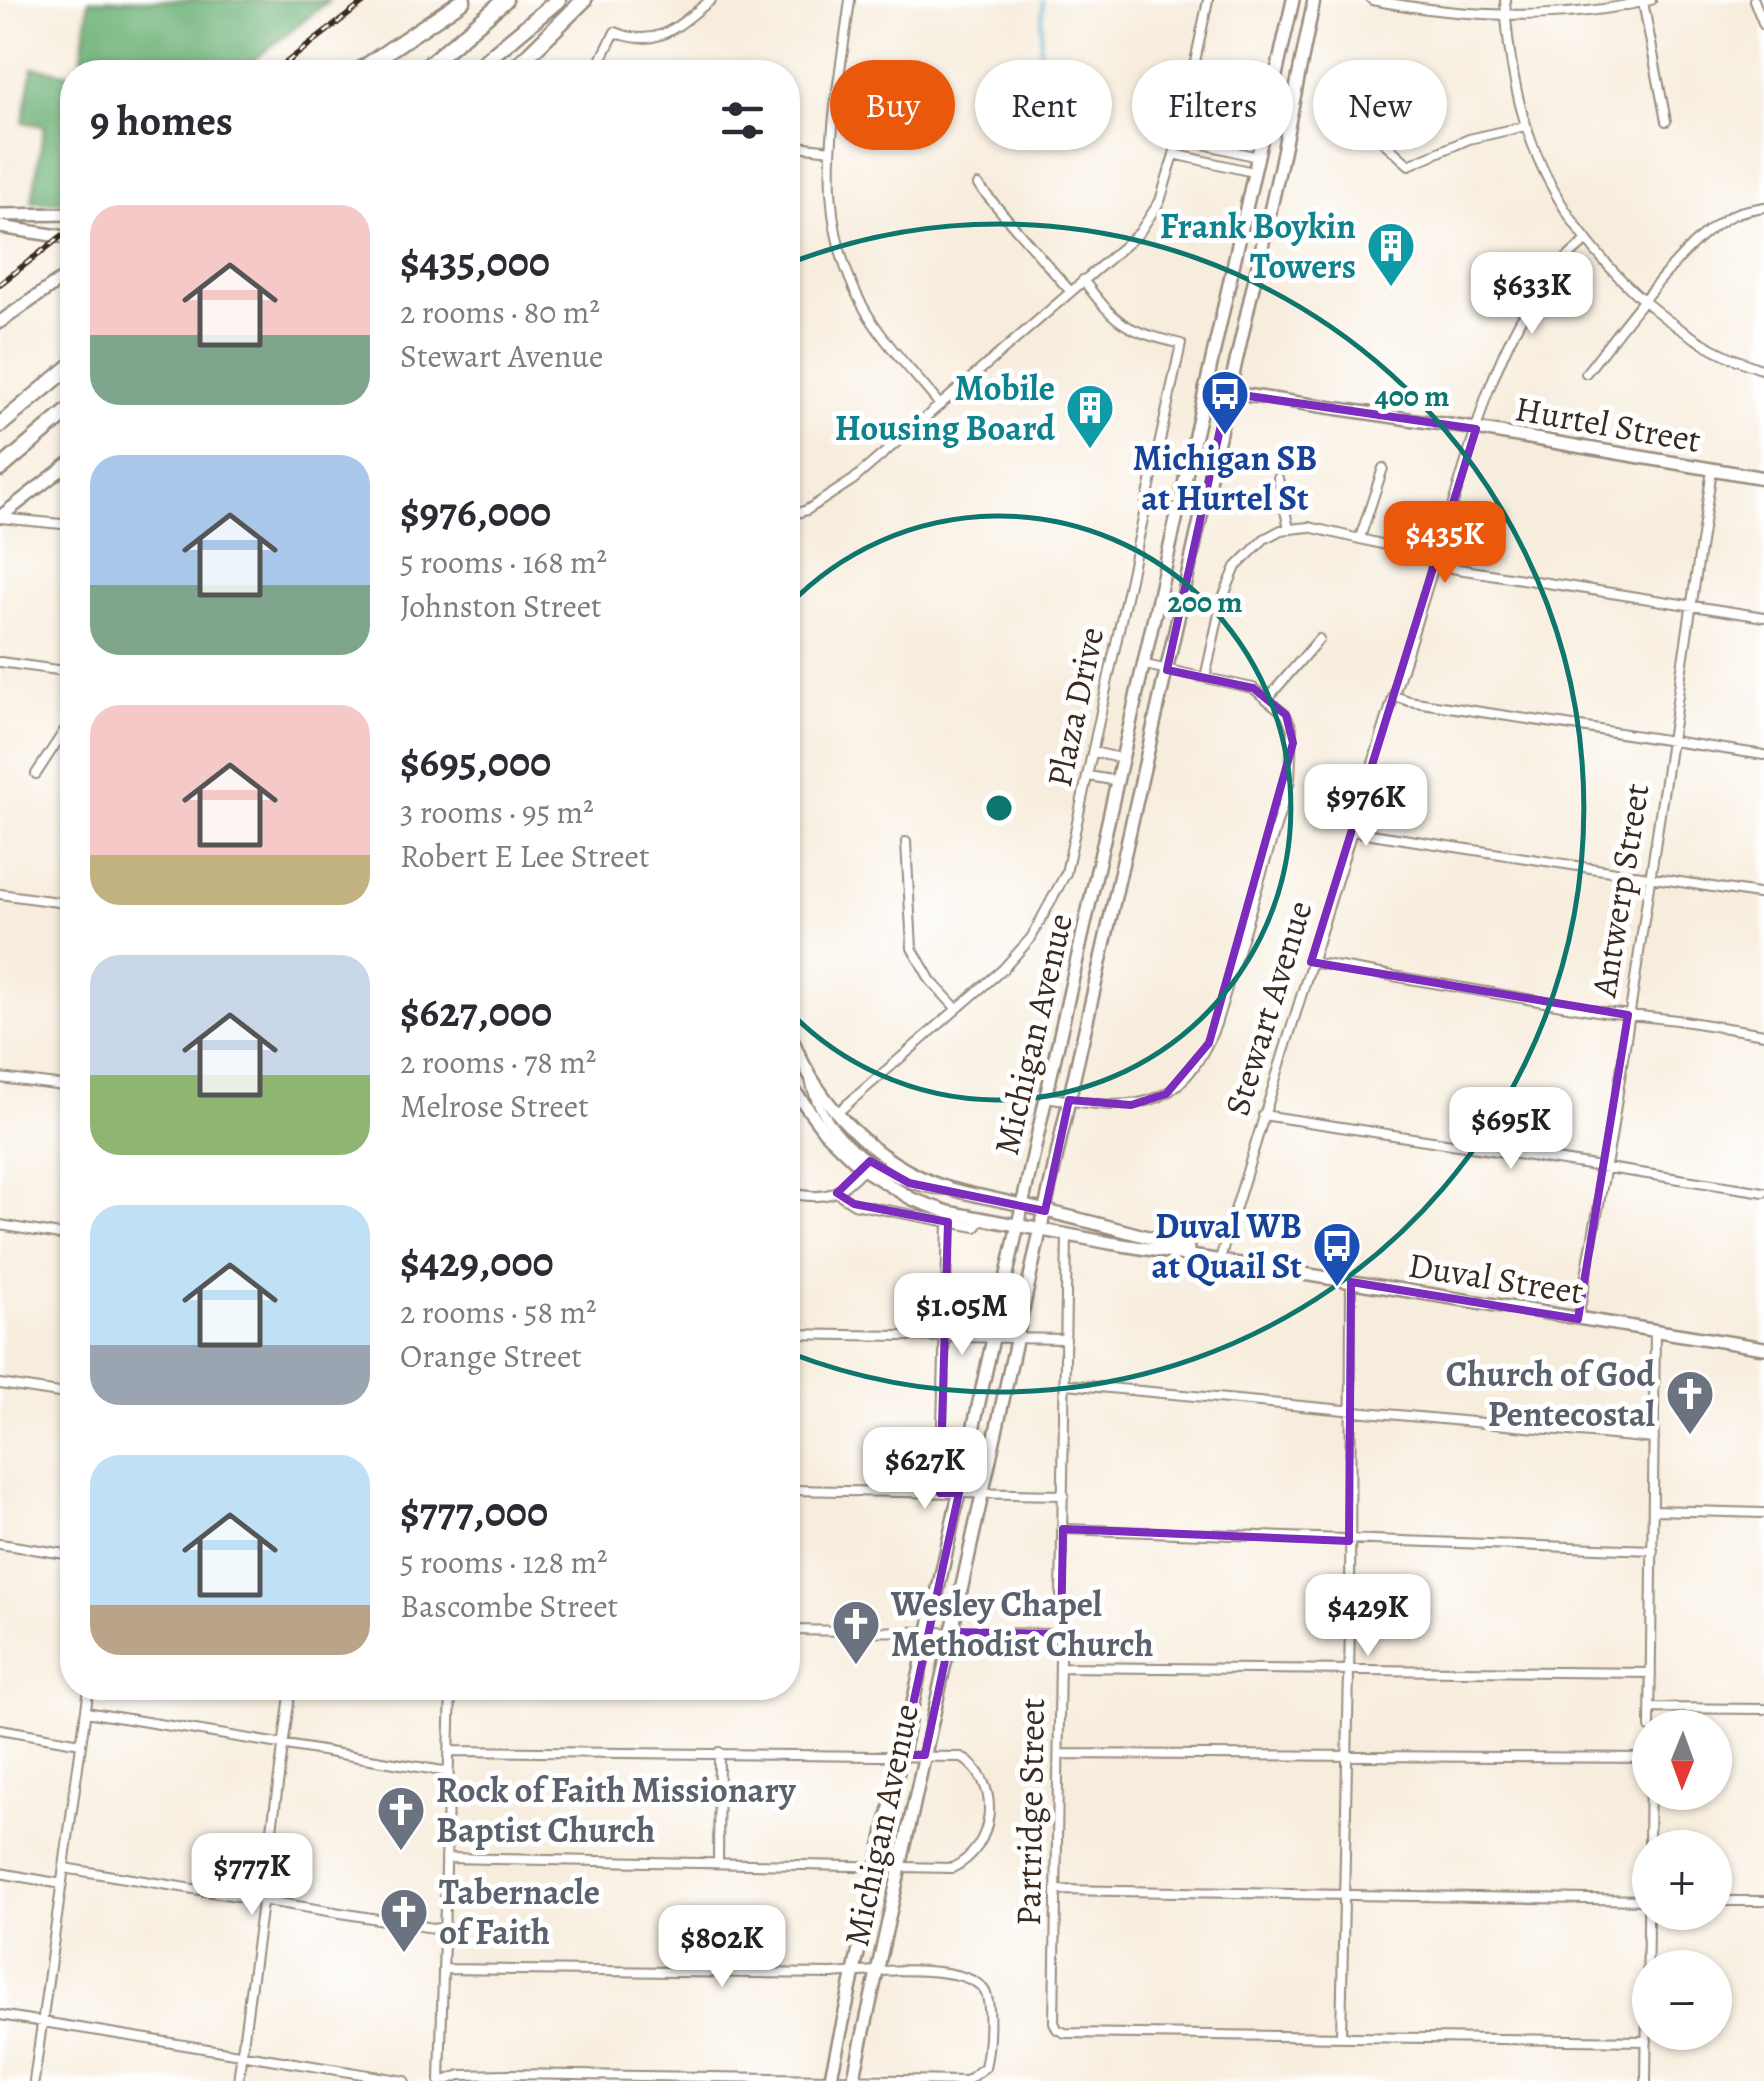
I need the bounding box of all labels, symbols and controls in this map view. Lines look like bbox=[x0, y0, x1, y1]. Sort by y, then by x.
chip: Buy bbox=[830, 60, 955, 150]
chip: Rent bbox=[975, 60, 1112, 150]
chip: Filters bbox=[1132, 60, 1293, 150]
chip: New bbox=[1313, 60, 1447, 150]
text: 9 homes bbox=[90, 92, 233, 149]
icon: filters bbox=[715, 93, 770, 148]
place label: Frank Boykin Towers bbox=[1160, 202, 1356, 290]
building icon: Frank Boykin Towers bbox=[1365, 220, 1417, 288]
text: $435,000 bbox=[400, 233, 550, 290]
icon: home bbox=[170, 245, 290, 365]
pin: $633K bbox=[1462, 252, 1602, 337]
text: $633K bbox=[1493, 262, 1571, 306]
text: 2 rooms · 80 m² bbox=[400, 290, 600, 334]
text: Stewart Avenue bbox=[400, 334, 603, 378]
place label: Mobile Housing Board bbox=[835, 364, 1055, 452]
bus stop icon: Michigan SB at Hurtel St bbox=[1199, 368, 1251, 436]
text: 400 m bbox=[1375, 376, 1449, 416]
building icon: Mobile Housing Board bbox=[1064, 382, 1116, 450]
street label: Hurtel Street bbox=[1512, 384, 1704, 464]
place label: Michigan SB at Hurtel St bbox=[1133, 434, 1317, 522]
text: $976,000 bbox=[400, 483, 551, 540]
icon: home bbox=[170, 495, 290, 615]
pin: $435K bbox=[1375, 501, 1515, 586]
text: $435K bbox=[1406, 511, 1484, 555]
text: 5 rooms · 168 m² bbox=[400, 540, 607, 584]
text: 200 m bbox=[1167, 582, 1243, 622]
text: Johnston Street bbox=[400, 584, 602, 628]
street label: Plaza Drive bbox=[1035, 623, 1115, 791]
text: $695,000 bbox=[400, 733, 551, 790]
icon: home bbox=[170, 745, 290, 865]
pin: $976K bbox=[1296, 764, 1436, 849]
text: $976K bbox=[1326, 774, 1406, 818]
street label: Antwerp Street bbox=[1579, 780, 1661, 1001]
text: 3 rooms · 95 m² bbox=[400, 790, 594, 834]
centre of rings bbox=[981, 790, 1017, 826]
text: Robert E Lee Street bbox=[400, 834, 649, 878]
street label: Stewart Avenue bbox=[1213, 895, 1323, 1121]
street label: Michigan Avenue bbox=[982, 909, 1084, 1159]
text: $627,000 bbox=[400, 983, 552, 1040]
icon: home bbox=[170, 995, 290, 1115]
text: 2 rooms · 78 m² bbox=[400, 1040, 596, 1084]
text: Melrose Street bbox=[400, 1084, 589, 1128]
pin: $695K bbox=[1441, 1087, 1581, 1172]
text: $695K bbox=[1471, 1097, 1551, 1141]
place label: Duval WB at Quail St bbox=[1152, 1202, 1302, 1290]
bus stop icon: Duval WB at Quail St bbox=[1311, 1220, 1363, 1288]
text: $429,000 bbox=[400, 1233, 554, 1290]
street label: Duval Street bbox=[1405, 1240, 1587, 1316]
icon: home bbox=[170, 1245, 290, 1365]
pin: $1.05M bbox=[881, 1273, 1043, 1358]
text: $1.05M bbox=[916, 1283, 1008, 1327]
text: 2 rooms · 58 m² bbox=[400, 1290, 597, 1334]
text: Orange Street bbox=[400, 1334, 582, 1378]
place label: Church of God Pentecostal bbox=[1446, 1350, 1655, 1438]
church icon: Church of God Pentecostal bbox=[1664, 1368, 1716, 1436]
pin: $627K bbox=[855, 1427, 995, 1512]
text: $627K bbox=[885, 1437, 965, 1481]
text: $777,000 bbox=[400, 1483, 548, 1540]
icon: home bbox=[170, 1495, 290, 1615]
text: 5 rooms · 128 m² bbox=[400, 1540, 608, 1584]
pin: $429K bbox=[1298, 1574, 1438, 1659]
place label: Wesley Chapel Methodist Church bbox=[890, 1580, 1154, 1668]
text: Bascombe Street bbox=[400, 1584, 618, 1628]
text: $429K bbox=[1327, 1584, 1409, 1628]
church icon: Wesley Chapel Methodist Church bbox=[830, 1598, 882, 1666]
street label: Partridge Street bbox=[1004, 1698, 1056, 1926]
street label: Michigan Avenue bbox=[832, 1700, 930, 1950]
north arrow bbox=[1632, 1710, 1732, 1810]
map controls bbox=[1632, 1710, 1732, 2050]
place label: Rock of Faith Missionary Baptist Church bbox=[436, 1766, 796, 1854]
church icon: Rock of Faith Missionary Baptist Church bbox=[375, 1784, 427, 1852]
button: + bbox=[1632, 1830, 1732, 1930]
pin: $777K bbox=[182, 1833, 322, 1918]
text: $777K bbox=[214, 1843, 290, 1887]
place label: Tabernacle of Faith bbox=[439, 1868, 600, 1956]
church icon: Tabernacle of Faith bbox=[378, 1886, 430, 1954]
pin: $802K bbox=[652, 1905, 792, 1990]
text: $802K bbox=[681, 1915, 763, 1959]
button: − bbox=[1632, 1950, 1732, 2050]

